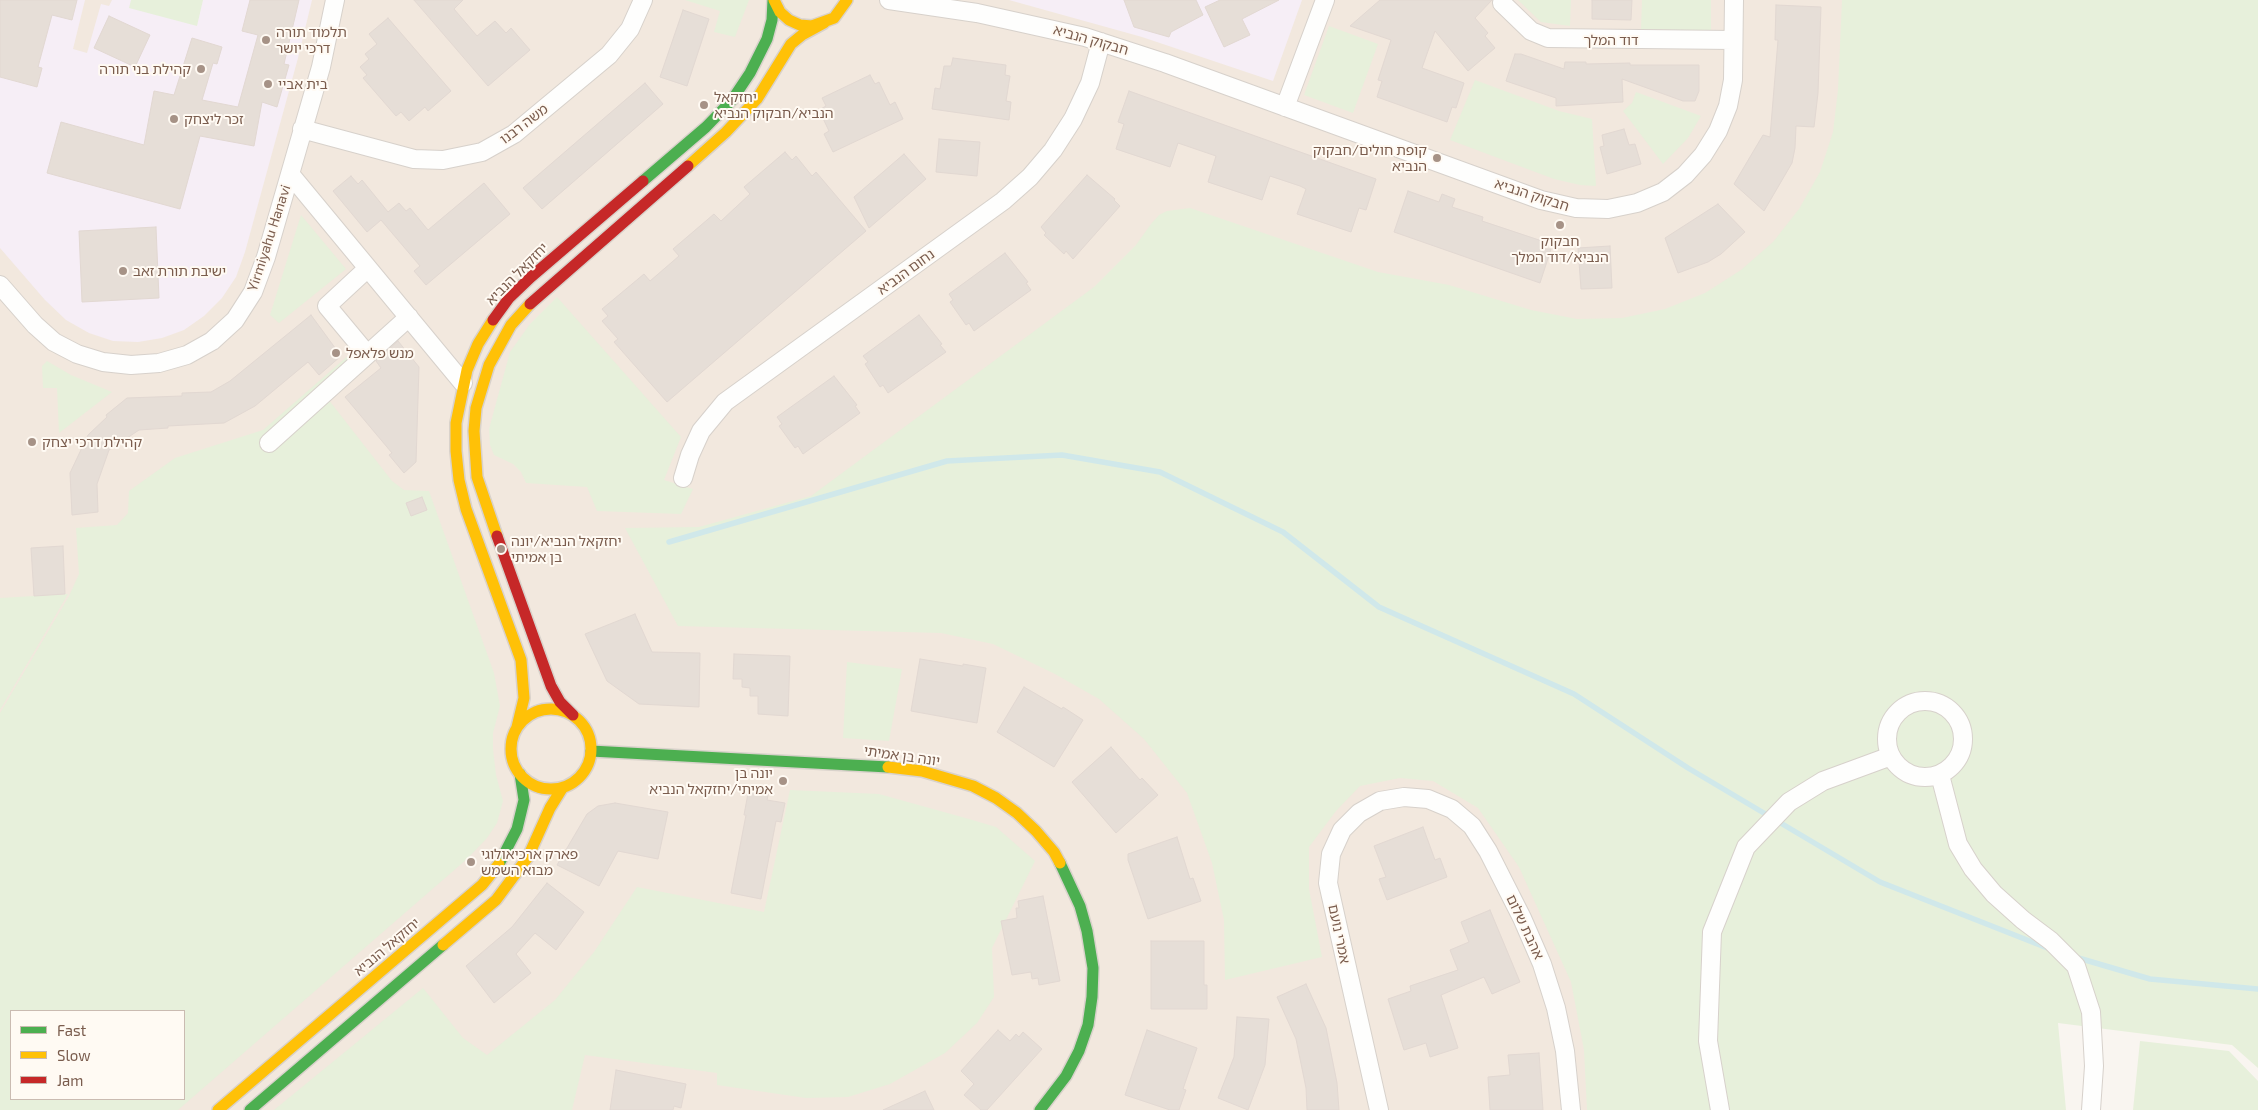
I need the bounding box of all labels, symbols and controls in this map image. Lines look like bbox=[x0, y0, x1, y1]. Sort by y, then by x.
street label: חבקוק הנביא bbox=[1052, 21, 1130, 59]
place label: תלמוד תורה דרכי יושר bbox=[276, 24, 347, 56]
street label: דוד המלך bbox=[1583, 32, 1639, 48]
marker: תלמוד תורה דרכי יושר bbox=[260, 34, 272, 46]
place label: קהילת בני תורה bbox=[99, 61, 191, 77]
marker: קהילת בני תורה bbox=[195, 63, 207, 75]
place label: בית אביי bbox=[278, 76, 328, 92]
marker: בית אביי bbox=[262, 78, 274, 90]
place label: יחזקאל הנביא/חבקוק הנביא bbox=[714, 89, 834, 121]
marker: יחזקאל הנביא/חבקוק הנביא bbox=[698, 99, 710, 111]
street label: משה רבנו bbox=[497, 101, 551, 147]
place label: זכר ליצחק bbox=[184, 111, 244, 127]
marker: זכר ליצחק bbox=[168, 113, 180, 125]
place label: קופת חולים/חבקוק הנביא bbox=[1313, 142, 1427, 174]
marker: קופת חולים/חבקוק הנביא bbox=[1431, 152, 1443, 164]
street label: חבקוק הנביא bbox=[1493, 175, 1571, 215]
street label: Yirmiyahu Hanavi bbox=[244, 183, 294, 293]
marker: חבקוק הנביא/דוד המלך bbox=[1554, 219, 1566, 231]
place label: חבקוק הנביא/דוד המלך bbox=[1511, 233, 1609, 266]
street label: יחזקאל הנביא bbox=[482, 239, 552, 309]
street label: נחום הנביא bbox=[874, 246, 938, 298]
place label: ישיבת תורת זאב bbox=[133, 263, 226, 279]
marker: ישיבת תורת זאב bbox=[117, 265, 129, 277]
place label: מנש פלאפל bbox=[346, 345, 414, 361]
marker: מנש פלאפל bbox=[330, 347, 342, 359]
place label: קהילת דרכי יצחק bbox=[42, 434, 142, 450]
marker: קהילת דרכי יצחק bbox=[26, 436, 38, 448]
place label: יחזקאל הנביא/יונה בן אמיתי bbox=[511, 533, 622, 566]
marker: יחזקאל הנביא/יונה בן אמיתי bbox=[495, 543, 507, 555]
street label: יונה בן אמיתי bbox=[863, 742, 941, 770]
place label: יונה בן אמיתי/יחזקאל הנביא bbox=[649, 765, 773, 798]
marker: יונה בן אמיתי/יחזקאל הנביא bbox=[777, 775, 789, 787]
place label: פארק ארכיאולוגי מבוא השמש bbox=[481, 846, 578, 879]
marker: פארק ארכיאולוגי מבוא השמש bbox=[465, 856, 477, 868]
street label: אהבת שלום bbox=[1503, 892, 1547, 962]
street label: אמרי נועם bbox=[1325, 903, 1353, 965]
street label: יחזקאל הנביא bbox=[351, 915, 423, 979]
legend bbox=[10, 1010, 185, 1100]
text: Fast bbox=[57, 1021, 86, 1039]
text: Slow bbox=[57, 1046, 91, 1064]
text: Jam bbox=[57, 1071, 83, 1089]

